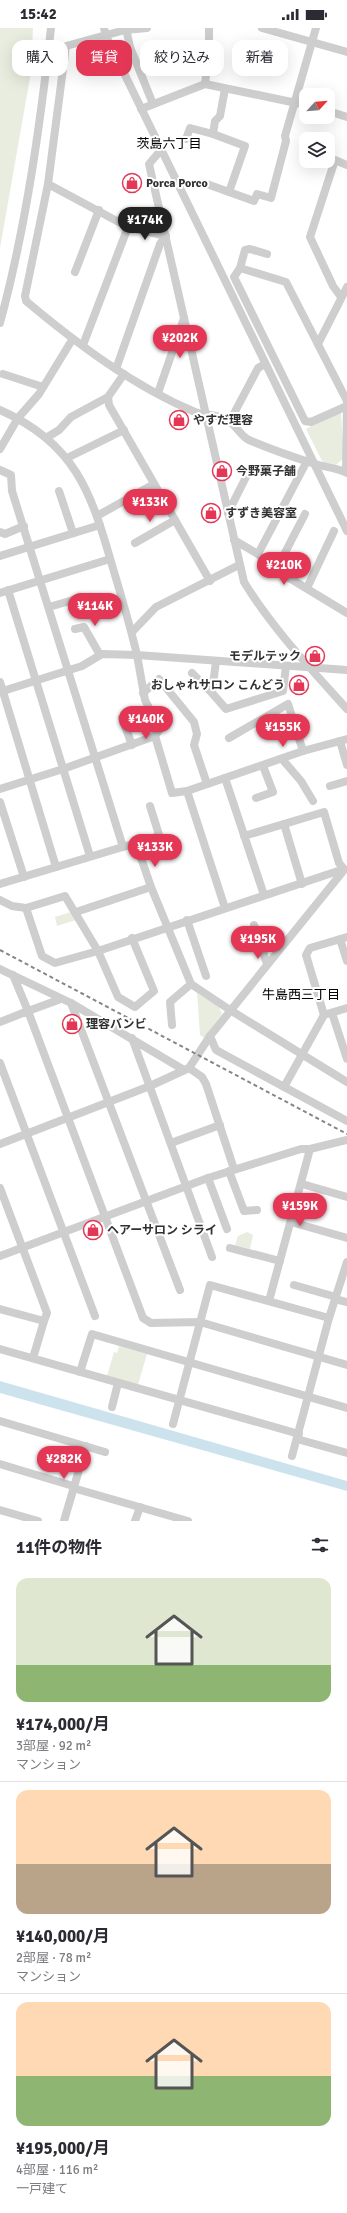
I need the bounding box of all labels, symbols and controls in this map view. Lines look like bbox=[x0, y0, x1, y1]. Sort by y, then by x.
text: 15:42 bbox=[20, 5, 57, 23]
chip: 購入 bbox=[12, 40, 68, 76]
chip: 賃貸 bbox=[76, 40, 132, 76]
chip: 絞り込み bbox=[140, 40, 224, 76]
chip: 新着 bbox=[232, 40, 288, 76]
north arrow bbox=[299, 88, 335, 124]
map controls bbox=[299, 88, 335, 168]
button: layers bbox=[299, 132, 335, 168]
district label: 茨島六丁目 bbox=[136, 136, 202, 152]
shop icon: Porca Porco bbox=[121, 172, 143, 194]
place label: Porca Porco bbox=[146, 176, 208, 191]
pin: ¥174K bbox=[117, 207, 173, 241]
text: ¥174K bbox=[127, 212, 163, 228]
pin: ¥202K bbox=[152, 325, 208, 359]
text: ¥202K bbox=[162, 330, 198, 346]
shop icon: やすだ理容 bbox=[168, 409, 190, 431]
place label: やすだ理容 bbox=[193, 413, 253, 428]
shop icon: 今野菓子舗 bbox=[211, 460, 233, 482]
place label: 今野菓子舗 bbox=[236, 464, 296, 479]
pin: ¥133K bbox=[122, 489, 178, 523]
text: ¥133K bbox=[132, 494, 168, 510]
shop icon: すずき美容室 bbox=[200, 502, 222, 524]
place label: すずき美容室 bbox=[225, 506, 297, 521]
pin: ¥210K bbox=[256, 552, 312, 586]
text: ¥210K bbox=[266, 557, 302, 573]
pin: ¥114K bbox=[67, 593, 123, 627]
text: ¥114K bbox=[77, 598, 113, 614]
shop icon: モデルテック bbox=[304, 645, 326, 667]
place label: モデルテック bbox=[229, 649, 301, 664]
shop icon: おしゃれサロン こんどう bbox=[288, 674, 310, 696]
place label: おしゃれサロン こんどう bbox=[151, 678, 285, 693]
pin: ¥140K bbox=[118, 706, 174, 740]
text: ¥140K bbox=[128, 711, 164, 727]
pin: ¥155K bbox=[255, 714, 311, 748]
text: ¥155K bbox=[265, 719, 301, 735]
pin: ¥133K bbox=[127, 834, 183, 868]
text: ¥133K bbox=[137, 839, 173, 855]
pin: ¥195K bbox=[230, 926, 286, 960]
text: ¥195K bbox=[240, 931, 276, 947]
district label: 牛島西三丁目 bbox=[262, 987, 340, 1003]
shop icon: 理容バンビ bbox=[61, 1013, 83, 1035]
place label: 理容バンビ bbox=[86, 1017, 147, 1032]
pin: ¥159K bbox=[272, 1193, 328, 1227]
text: ¥159K bbox=[282, 1198, 318, 1214]
shop icon: ヘアーサロン シライ bbox=[82, 1219, 104, 1241]
place label: ヘアーサロン シライ bbox=[107, 1223, 217, 1238]
pin: ¥282K bbox=[36, 1446, 92, 1480]
text: ¥282K bbox=[46, 1451, 82, 1467]
icon: filters bbox=[309, 1534, 331, 1556]
text: 11件の物件 bbox=[16, 1537, 102, 1558]
icon: home bbox=[138, 1604, 210, 1676]
text: ¥174,000/月 bbox=[16, 1714, 110, 1735]
text: 3部屋 · 92 m² bbox=[16, 1738, 91, 1754]
text: マンション bbox=[16, 1757, 81, 1773]
icon: home bbox=[138, 1816, 210, 1888]
text: ¥140,000/月 bbox=[16, 1926, 110, 1947]
text: 2部屋 · 78 m² bbox=[16, 1950, 91, 1966]
text: マンション bbox=[16, 1969, 81, 1985]
icon: home bbox=[138, 2028, 210, 2100]
text: ¥195,000/月 bbox=[16, 2138, 110, 2159]
text: 4部屋 · 116 m² bbox=[16, 2162, 98, 2178]
text: 一戸建て bbox=[16, 2181, 68, 2197]

